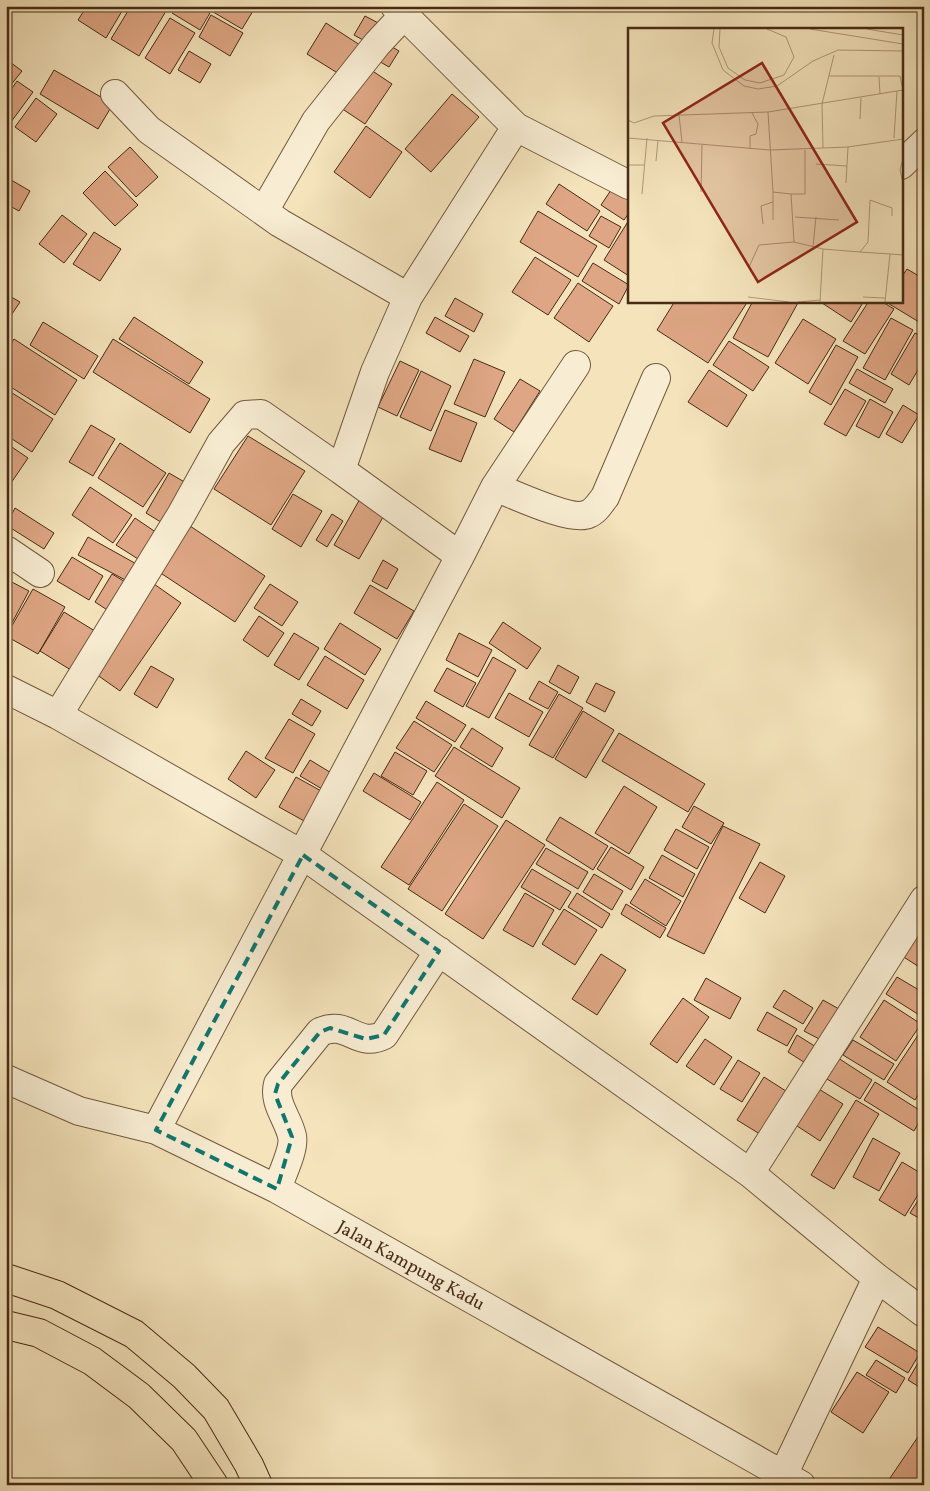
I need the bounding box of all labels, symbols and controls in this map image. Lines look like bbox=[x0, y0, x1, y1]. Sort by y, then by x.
inset map bbox=[628, 28, 902, 302]
street label: Jalan Kampung Kadu bbox=[332, 1215, 489, 1318]

